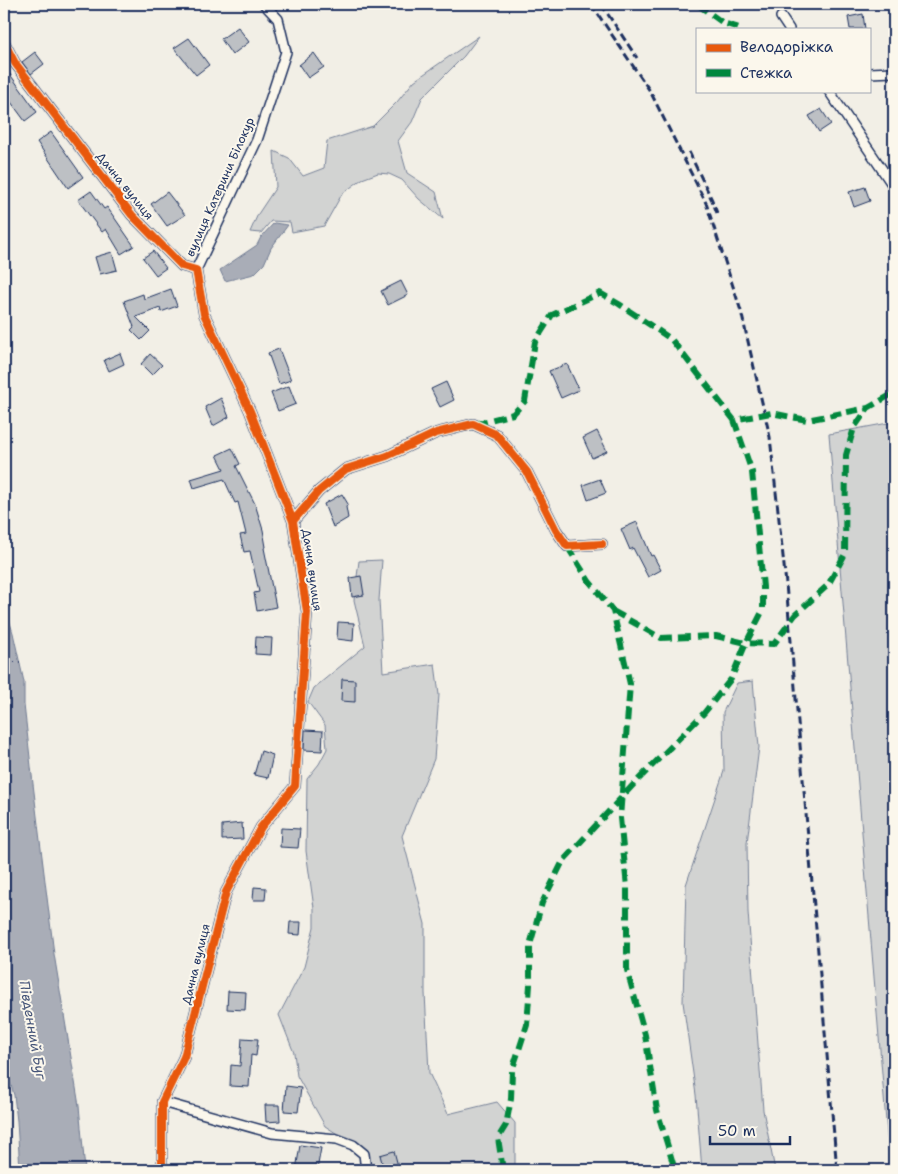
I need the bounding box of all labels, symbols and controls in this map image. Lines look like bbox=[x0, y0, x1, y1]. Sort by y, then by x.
legend bbox=[696, 28, 870, 92]
text: Велодоріжка bbox=[740, 37, 834, 57]
text: Стежка bbox=[740, 63, 793, 83]
street label: вулиця Катерини Білокур bbox=[182, 115, 258, 259]
street label: Дачна вулиця bbox=[93, 149, 157, 223]
street label: Дачна вулиця bbox=[298, 528, 326, 612]
street label: Дачна вулиця bbox=[178, 922, 214, 1006]
water label: Південний Буг bbox=[15, 979, 51, 1082]
scale bar bbox=[710, 1114, 790, 1146]
text: 50 m bbox=[718, 1121, 756, 1141]

